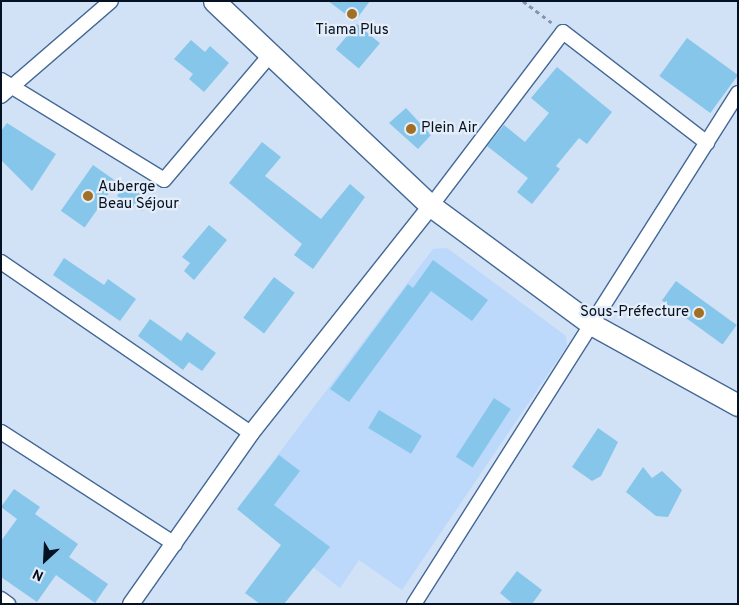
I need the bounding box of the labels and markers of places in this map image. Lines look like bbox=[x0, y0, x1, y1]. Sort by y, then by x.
marker: Tiama Plus bbox=[346, 8, 358, 20]
place label: Tiama Plus bbox=[315, 22, 389, 40]
place label: Plein Air bbox=[421, 120, 478, 138]
marker: Plein Air bbox=[405, 123, 417, 135]
place label: Auberge Beau Séjour bbox=[98, 178, 179, 213]
marker: Auberge Beau Séjour bbox=[82, 190, 94, 202]
place label: Sous-Préfecture bbox=[580, 304, 689, 322]
marker: Sous-Préfecture bbox=[693, 307, 705, 319]

